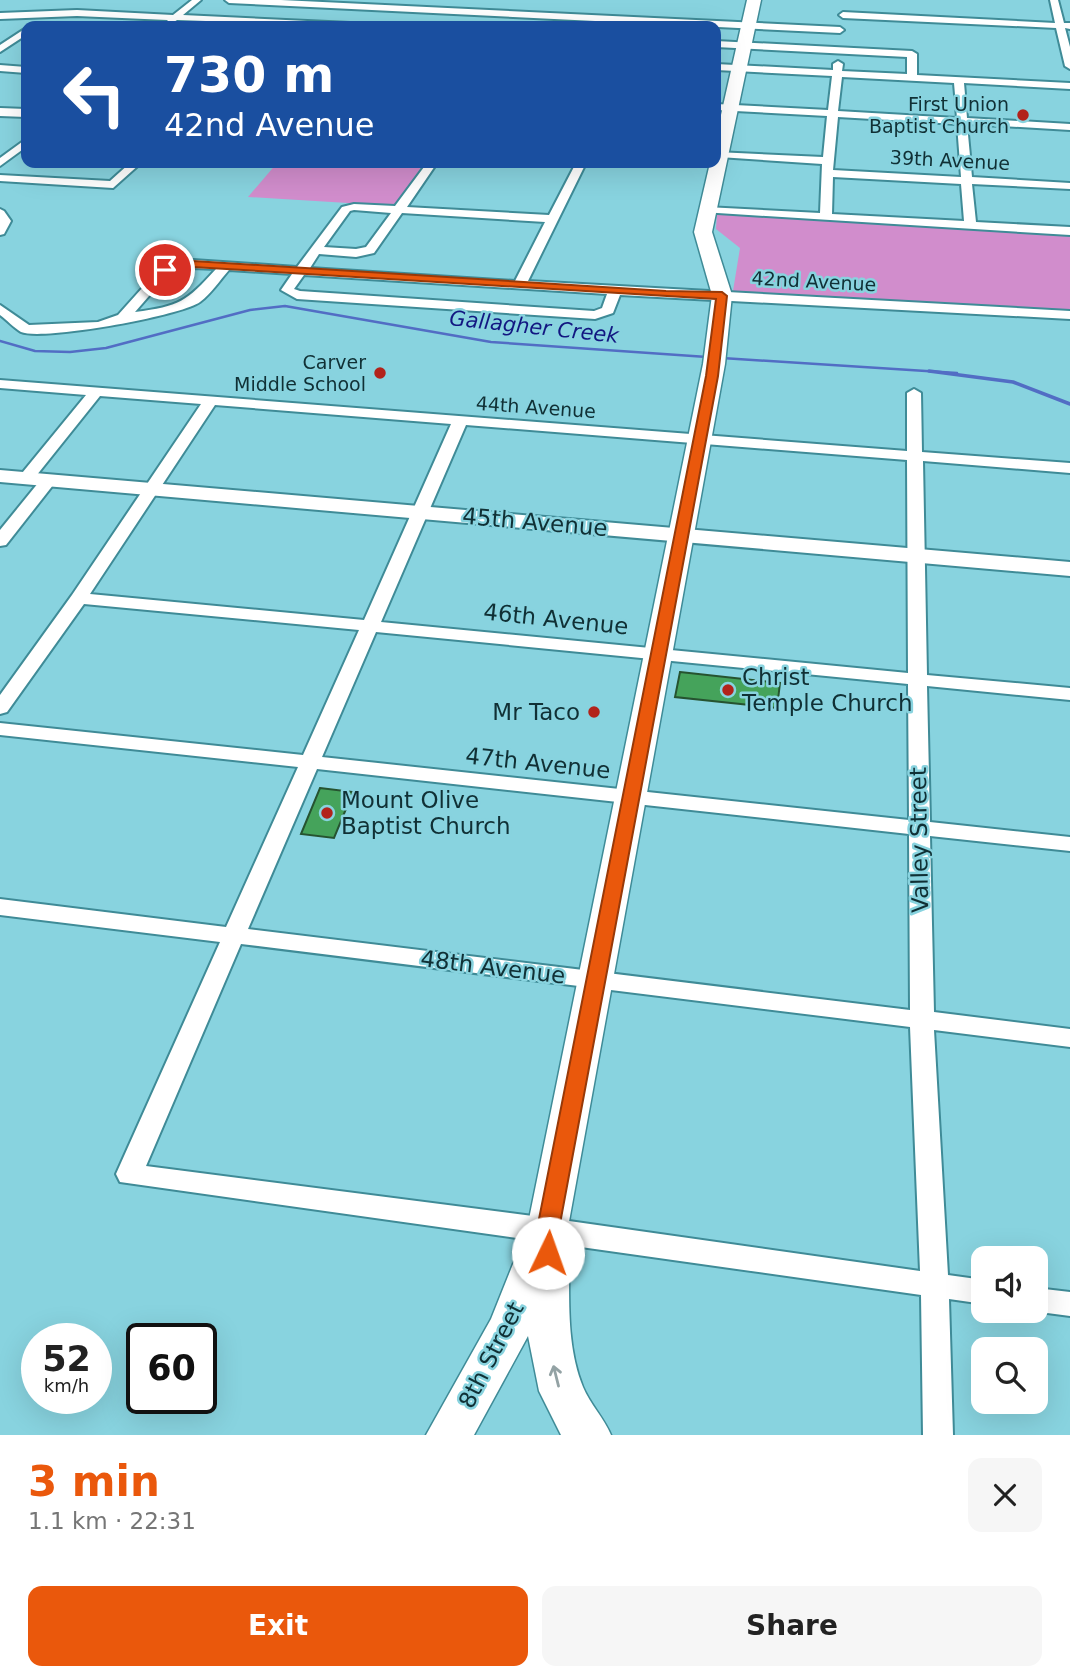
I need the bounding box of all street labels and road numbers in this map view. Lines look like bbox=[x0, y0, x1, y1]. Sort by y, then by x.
street label: 39th Avenue bbox=[889, 146, 1011, 174]
street label: 42nd Avenue bbox=[751, 267, 877, 295]
street label: 44th Avenue bbox=[475, 392, 597, 422]
street label: 45th Avenue bbox=[461, 503, 609, 541]
street label: 46th Avenue bbox=[482, 598, 630, 640]
street label: 47th Avenue bbox=[464, 742, 612, 784]
street label: Valley Street bbox=[905, 767, 933, 913]
street label: 48th Avenue bbox=[419, 945, 567, 989]
street label: 8th Street bbox=[453, 1298, 529, 1412]

